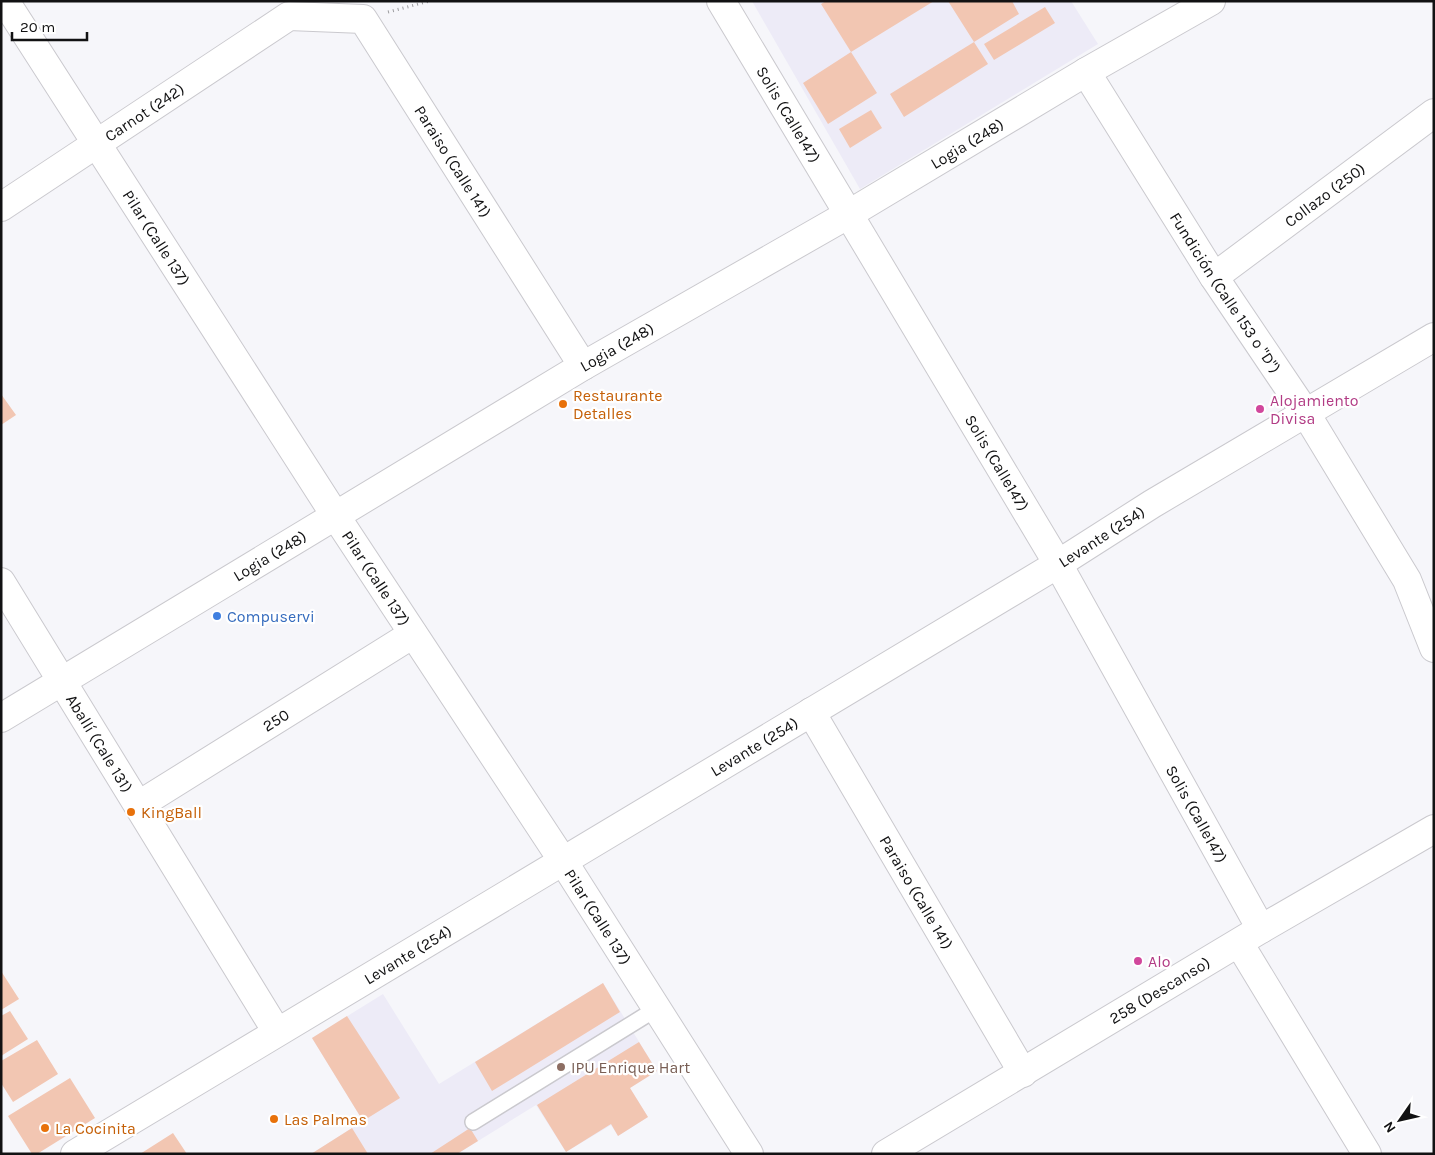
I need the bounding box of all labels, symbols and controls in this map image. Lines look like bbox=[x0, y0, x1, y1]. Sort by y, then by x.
scale bar bbox=[12, 10, 88, 42]
text: 20 m bbox=[20, 18, 55, 36]
street label: Solis (Calle147) bbox=[752, 63, 824, 166]
street label: Carnot (242) bbox=[101, 79, 188, 146]
street label: Paraiso (Calle 141) bbox=[410, 102, 495, 221]
street label: Logia (248) bbox=[927, 115, 1007, 173]
street label: Collazo (250) bbox=[1281, 159, 1369, 231]
street label: Pilar (Calle 137) bbox=[119, 186, 194, 289]
street label: Fundición (Calle 153 o "D") bbox=[1166, 209, 1285, 377]
street label: Logia (248) bbox=[577, 319, 657, 376]
place label: Restaurante Detalles bbox=[573, 386, 662, 423]
place label: Alojamiento Divisa bbox=[1270, 391, 1359, 428]
marker: Restaurante Detalles bbox=[557, 398, 569, 410]
marker: Alojamiento Divisa bbox=[1254, 403, 1266, 415]
street label: Solis (Calle147) bbox=[961, 411, 1033, 514]
street label: Levante (254) bbox=[1055, 502, 1149, 571]
street label: Logia (248) bbox=[230, 527, 310, 585]
street label: Pilar (Calle 137) bbox=[338, 527, 414, 629]
place label: Compuservi bbox=[227, 607, 315, 626]
marker: Compuservi bbox=[211, 610, 223, 622]
street label: Aballí (Cale 131) bbox=[62, 691, 137, 796]
street label: 250 bbox=[259, 705, 293, 736]
street label: Levante (254) bbox=[707, 713, 802, 780]
street label: Solis (Calle147) bbox=[1162, 762, 1231, 866]
place label: KingBall bbox=[141, 803, 202, 822]
marker: KingBall bbox=[125, 806, 137, 818]
street label: Paraiso (Calle 141) bbox=[876, 832, 957, 953]
street label: Pilar (Calle 137) bbox=[560, 865, 635, 968]
street label: Levante (254) bbox=[361, 921, 455, 988]
place label: Alo bbox=[1148, 952, 1170, 971]
street label: 258 (Descanso) bbox=[1106, 953, 1214, 1028]
marker: Alo bbox=[1132, 955, 1144, 967]
place label: IPU Enrique Hart bbox=[571, 1058, 690, 1077]
marker: IPU Enrique Hart bbox=[555, 1061, 567, 1073]
north arrow bbox=[1375, 1095, 1425, 1145]
place label: Las Palmas bbox=[284, 1110, 367, 1129]
marker: Las Palmas bbox=[268, 1113, 280, 1125]
text: N bbox=[1380, 1118, 1399, 1136]
place label: La Cocinita bbox=[55, 1119, 136, 1138]
marker: La Cocinita bbox=[39, 1122, 51, 1134]

